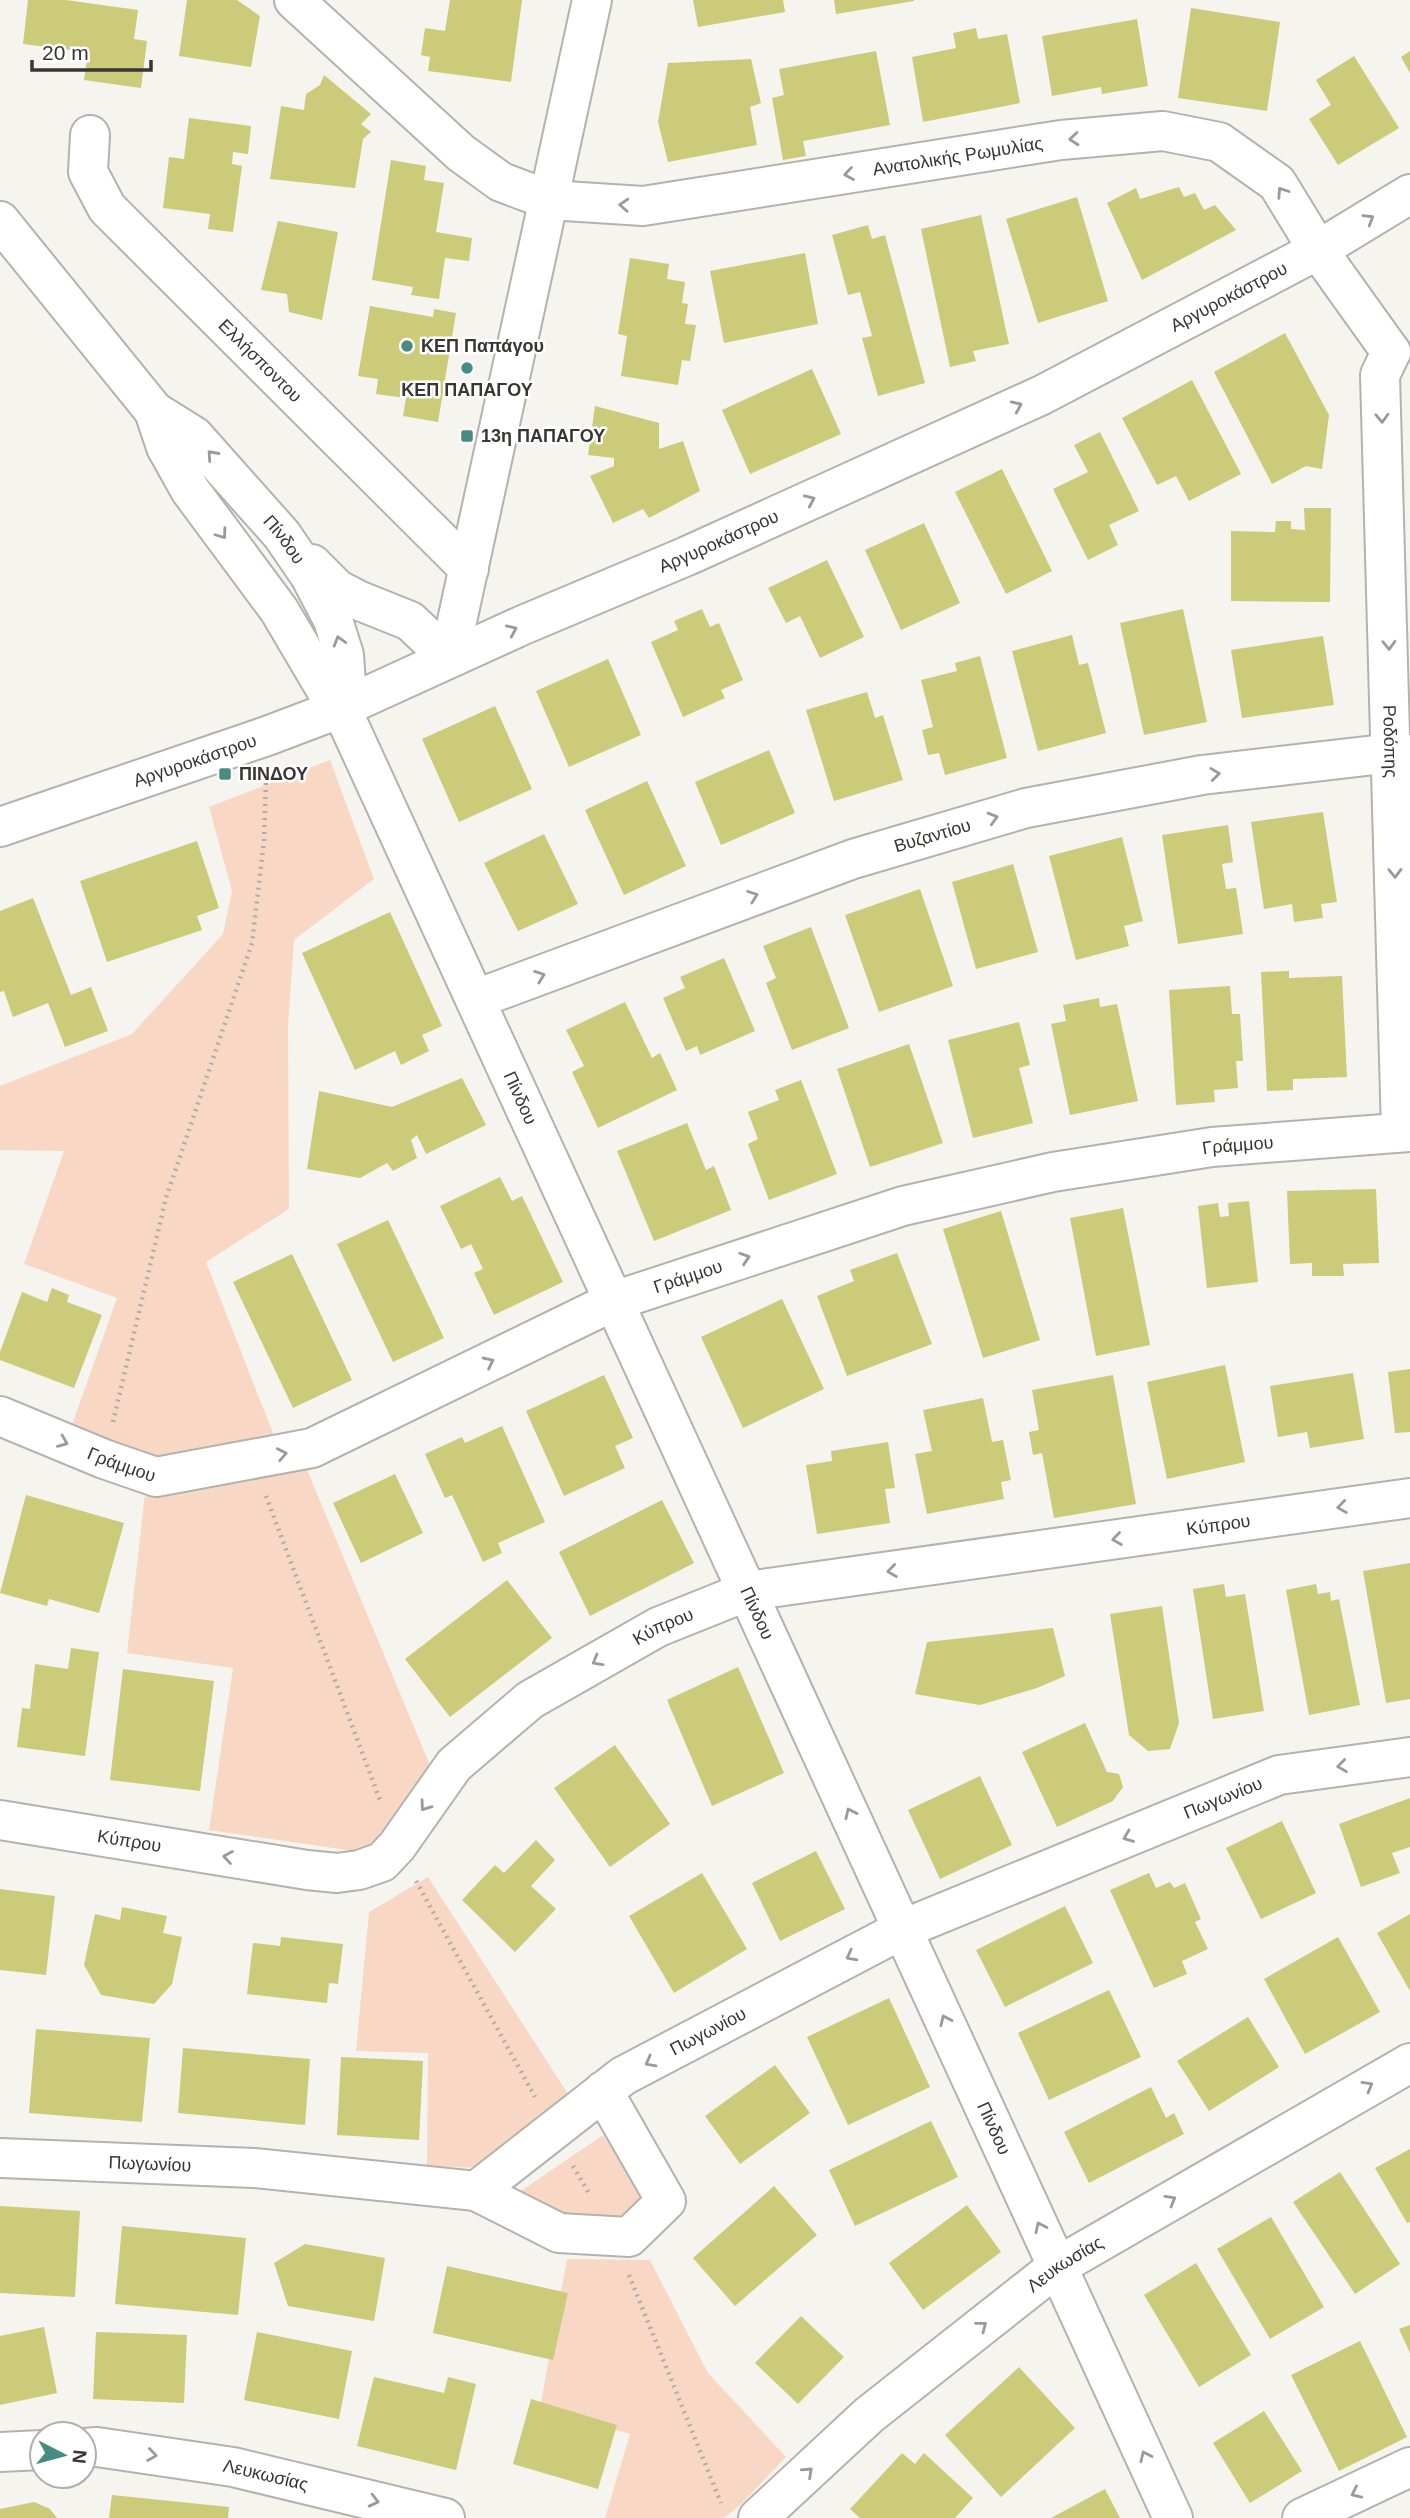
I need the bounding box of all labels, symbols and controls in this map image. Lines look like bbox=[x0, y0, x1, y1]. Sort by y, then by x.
scale bar bbox=[32, 28, 150, 72]
text: 20 m bbox=[42, 41, 89, 64]
one-way arrow bbox=[1068, 131, 1079, 146]
street label: Ανατολικής Ρωμυλίας bbox=[871, 133, 1044, 180]
one-way arrow bbox=[843, 166, 855, 181]
one-way arrow bbox=[1278, 187, 1290, 200]
one-way arrow bbox=[618, 197, 629, 212]
one-way arrow bbox=[1362, 214, 1375, 227]
street label: Αργυροκάστρου bbox=[1167, 258, 1291, 336]
street label: Ελλήσποντου bbox=[214, 315, 306, 406]
place label: ΚΕΠ Παπάγου bbox=[421, 336, 544, 356]
marker: ΚΕΠ Παπάγου bbox=[399, 338, 415, 354]
marker: ΚΕΠ ΠΑΠΑΓΟΥ bbox=[459, 360, 475, 376]
place label: ΚΕΠ ΠΑΠΑΓΟΥ bbox=[401, 380, 533, 400]
one-way arrow bbox=[1010, 400, 1022, 414]
one-way arrow bbox=[1374, 413, 1389, 424]
place label: 13η ΠΑΠΑΓΟΥ bbox=[481, 426, 605, 446]
marker: 13η ΠΑΠΑΓΟΥ bbox=[459, 428, 475, 444]
one-way arrow bbox=[208, 451, 220, 464]
one-way arrow bbox=[803, 494, 815, 508]
street label: Αργυροκάστρου bbox=[656, 506, 782, 577]
street label: Πίνδου bbox=[259, 511, 309, 568]
one-way arrow bbox=[214, 526, 227, 539]
one-way arrow bbox=[504, 624, 517, 638]
one-way arrow bbox=[333, 635, 348, 647]
one-way arrow bbox=[1381, 640, 1396, 651]
street label: Ροδόπης bbox=[1379, 705, 1401, 778]
street label: Αργυροκάστρου bbox=[131, 730, 259, 791]
place label: ΠΙΝΔΟΥ bbox=[239, 764, 308, 784]
marker: ΠΙΝΔΟΥ bbox=[217, 766, 233, 782]
one-way arrow bbox=[1210, 766, 1221, 781]
one-way arrow bbox=[986, 812, 998, 827]
street label: Βυζαντίου bbox=[892, 815, 973, 856]
one-way arrow bbox=[1387, 867, 1402, 878]
one-way arrow bbox=[747, 890, 759, 904]
one-way arrow bbox=[533, 970, 545, 984]
street label: Πίνδου bbox=[499, 1068, 541, 1128]
street label: Γράμμου bbox=[1201, 1132, 1274, 1158]
one-way arrow bbox=[738, 1252, 751, 1266]
street label: Γράμμου bbox=[651, 1256, 725, 1297]
one-way arrow bbox=[482, 1356, 494, 1370]
one-way arrow bbox=[56, 1434, 68, 1448]
street label: Γράμμου bbox=[84, 1443, 158, 1486]
one-way arrow bbox=[276, 1447, 288, 1462]
one-way arrow bbox=[1337, 1499, 1348, 1514]
street label: Κύπρου bbox=[1185, 1511, 1252, 1539]
one-way arrow bbox=[1111, 1531, 1123, 1546]
one-way arrow bbox=[886, 1563, 898, 1578]
street label: Πίνδου bbox=[736, 1584, 778, 1643]
street label: Κύπρου bbox=[629, 1604, 696, 1649]
one-way arrow bbox=[592, 1653, 605, 1666]
one-way arrow bbox=[1337, 1759, 1348, 1774]
street label: Πωγωνίου bbox=[1181, 1773, 1265, 1823]
one-way arrow bbox=[421, 1798, 433, 1811]
one-way arrow bbox=[844, 1808, 858, 1821]
street label: Κύπρου bbox=[96, 1826, 163, 1856]
one-way arrow bbox=[1122, 1829, 1135, 1843]
one-way arrow bbox=[222, 1850, 234, 1865]
one-way arrow bbox=[846, 1948, 858, 1961]
street label: Πωγωνίου bbox=[667, 2003, 749, 2060]
one-way arrow bbox=[939, 2015, 953, 2027]
one-way arrow bbox=[645, 2054, 657, 2067]
one-way arrow bbox=[1361, 2081, 1373, 2094]
street label: Πίνδου bbox=[973, 2099, 1015, 2158]
street label: Πωγωνίου bbox=[108, 2152, 192, 2176]
one-way arrow bbox=[1164, 2195, 1177, 2208]
one-way arrow bbox=[1034, 2222, 1048, 2234]
street label: Λευκωσίας bbox=[1023, 2232, 1107, 2296]
one-way arrow bbox=[975, 2321, 987, 2334]
north arrow bbox=[28, 2420, 98, 2490]
one-way arrow bbox=[146, 2447, 158, 2462]
text: N bbox=[68, 2449, 91, 2465]
one-way arrow bbox=[1139, 2451, 1153, 2463]
street label: Λευκωσίας bbox=[222, 2456, 310, 2495]
one-way arrow bbox=[800, 2467, 813, 2480]
one-way arrow bbox=[1351, 2485, 1363, 2499]
one-way arrow bbox=[368, 2493, 380, 2507]

